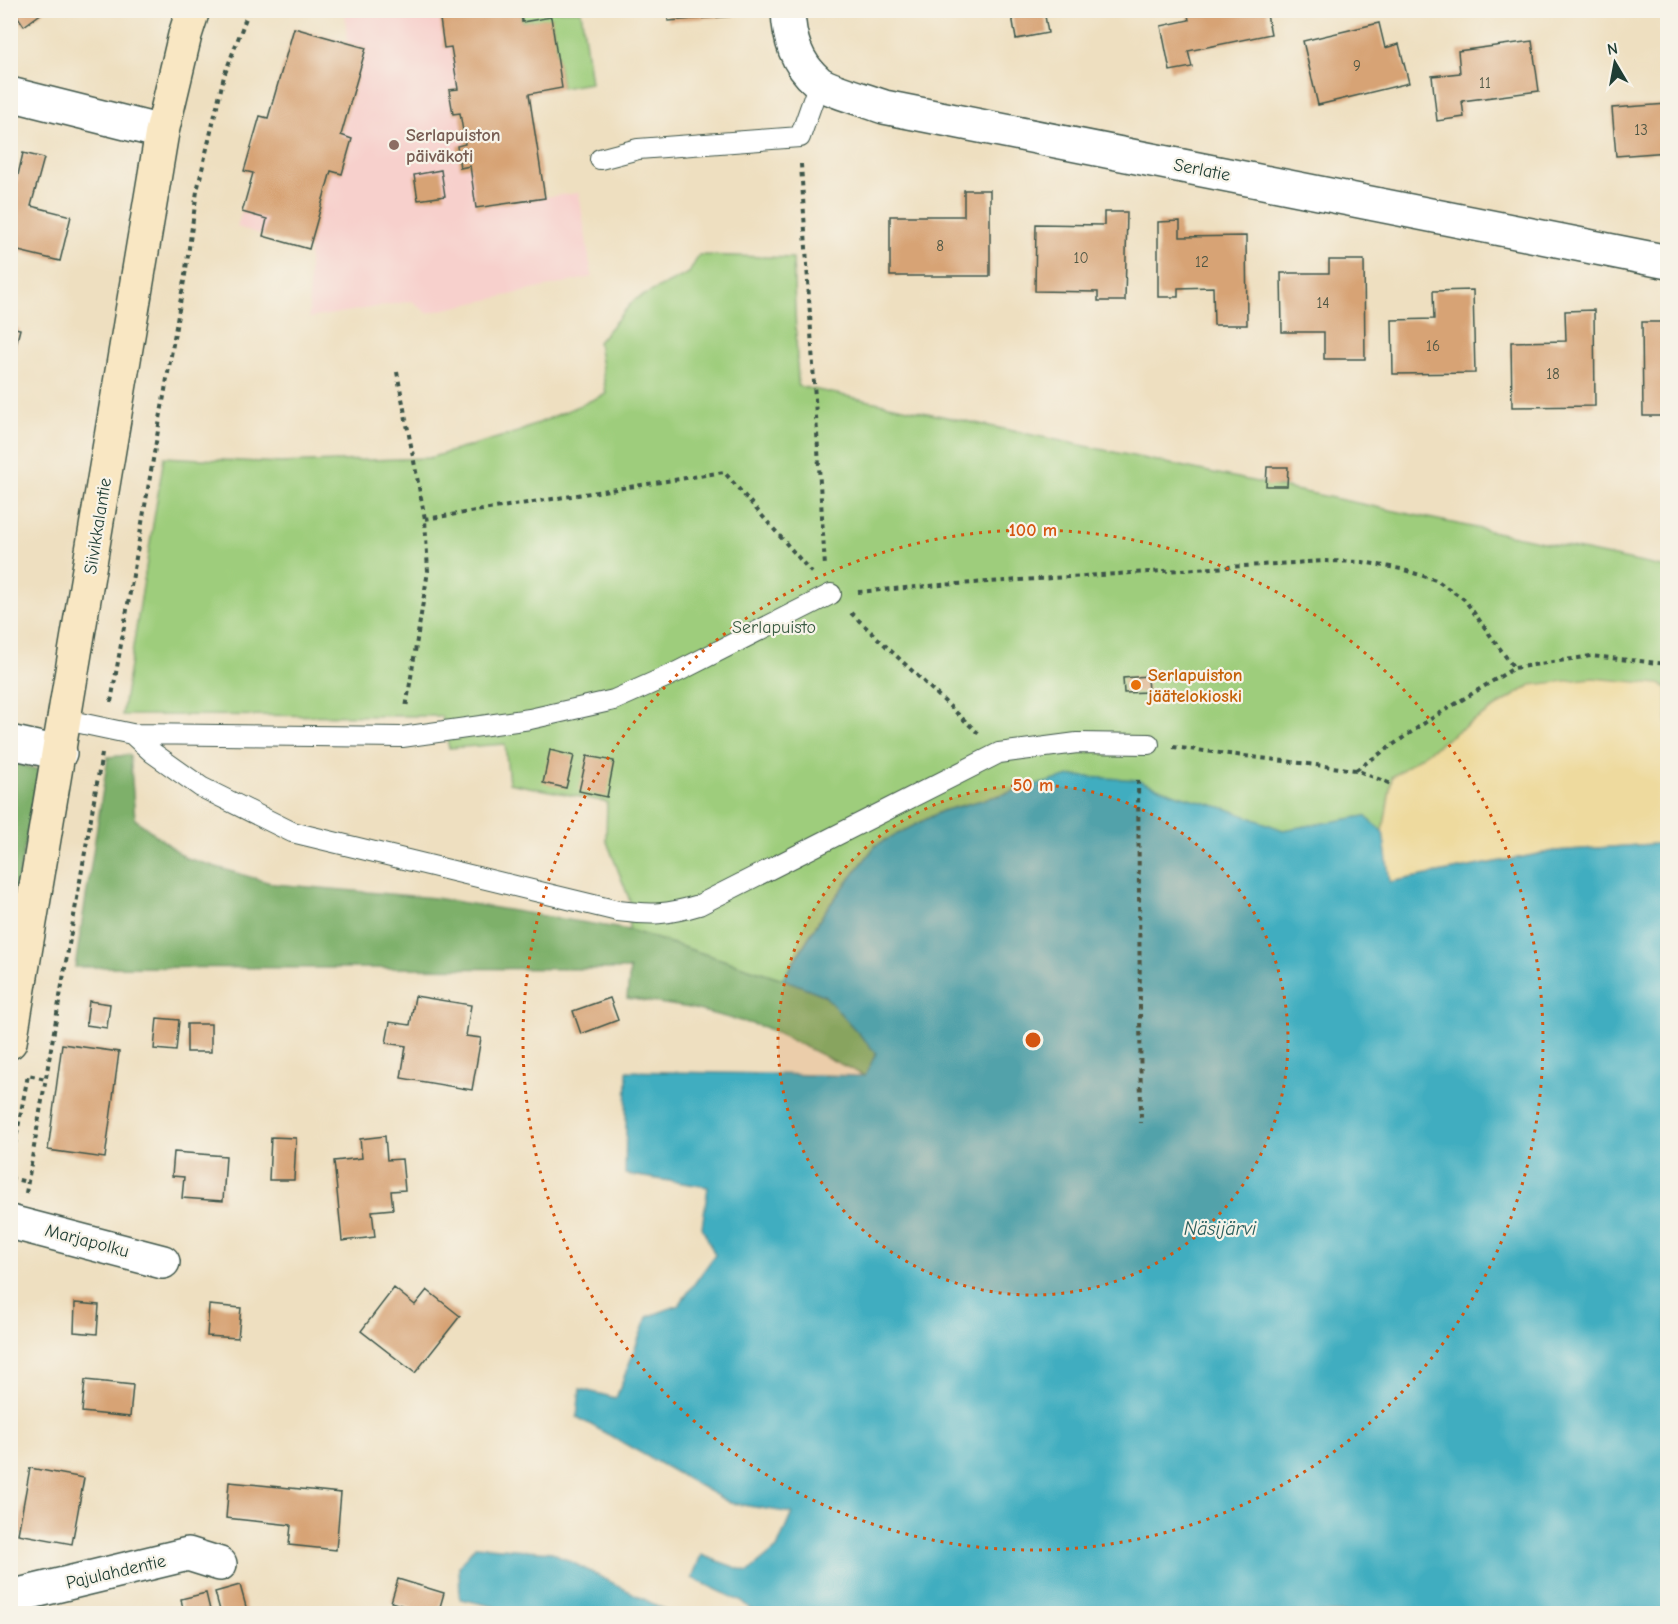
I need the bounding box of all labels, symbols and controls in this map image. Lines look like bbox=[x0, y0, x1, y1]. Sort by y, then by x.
north arrow bbox=[1585, 33, 1645, 93]
text: N bbox=[1606, 39, 1619, 59]
house number: 9 bbox=[1353, 57, 1361, 75]
house number: 11 bbox=[1479, 74, 1491, 92]
house number: 13 bbox=[1634, 121, 1648, 139]
place label: Serlapuiston päiväkoti bbox=[406, 125, 501, 167]
marker: Serlapuiston päiväkoti bbox=[387, 138, 401, 152]
street label: Serlatie bbox=[1172, 154, 1232, 186]
house number: 8 bbox=[936, 237, 944, 255]
house number: 10 bbox=[1073, 249, 1089, 267]
house number: 12 bbox=[1195, 253, 1209, 271]
house number: 14 bbox=[1316, 294, 1330, 312]
house number: 16 bbox=[1426, 337, 1440, 355]
house number: 18 bbox=[1546, 365, 1560, 383]
street label: Siivikkalantie bbox=[80, 476, 116, 576]
text: 100 m bbox=[1009, 520, 1057, 541]
park label: Serlapuisto bbox=[732, 617, 816, 638]
place label: Serlapuiston jäätelokioski bbox=[1146, 665, 1243, 707]
marker: Serlapuiston jäätelokioski bbox=[1129, 678, 1143, 692]
text: 50 m bbox=[1013, 775, 1053, 796]
centre of rings bbox=[1023, 1030, 1043, 1050]
water label: Näsijärvi bbox=[1184, 1217, 1257, 1240]
street label: Marjapolku bbox=[43, 1220, 131, 1262]
street label: Pajulahdentie bbox=[64, 1550, 168, 1594]

